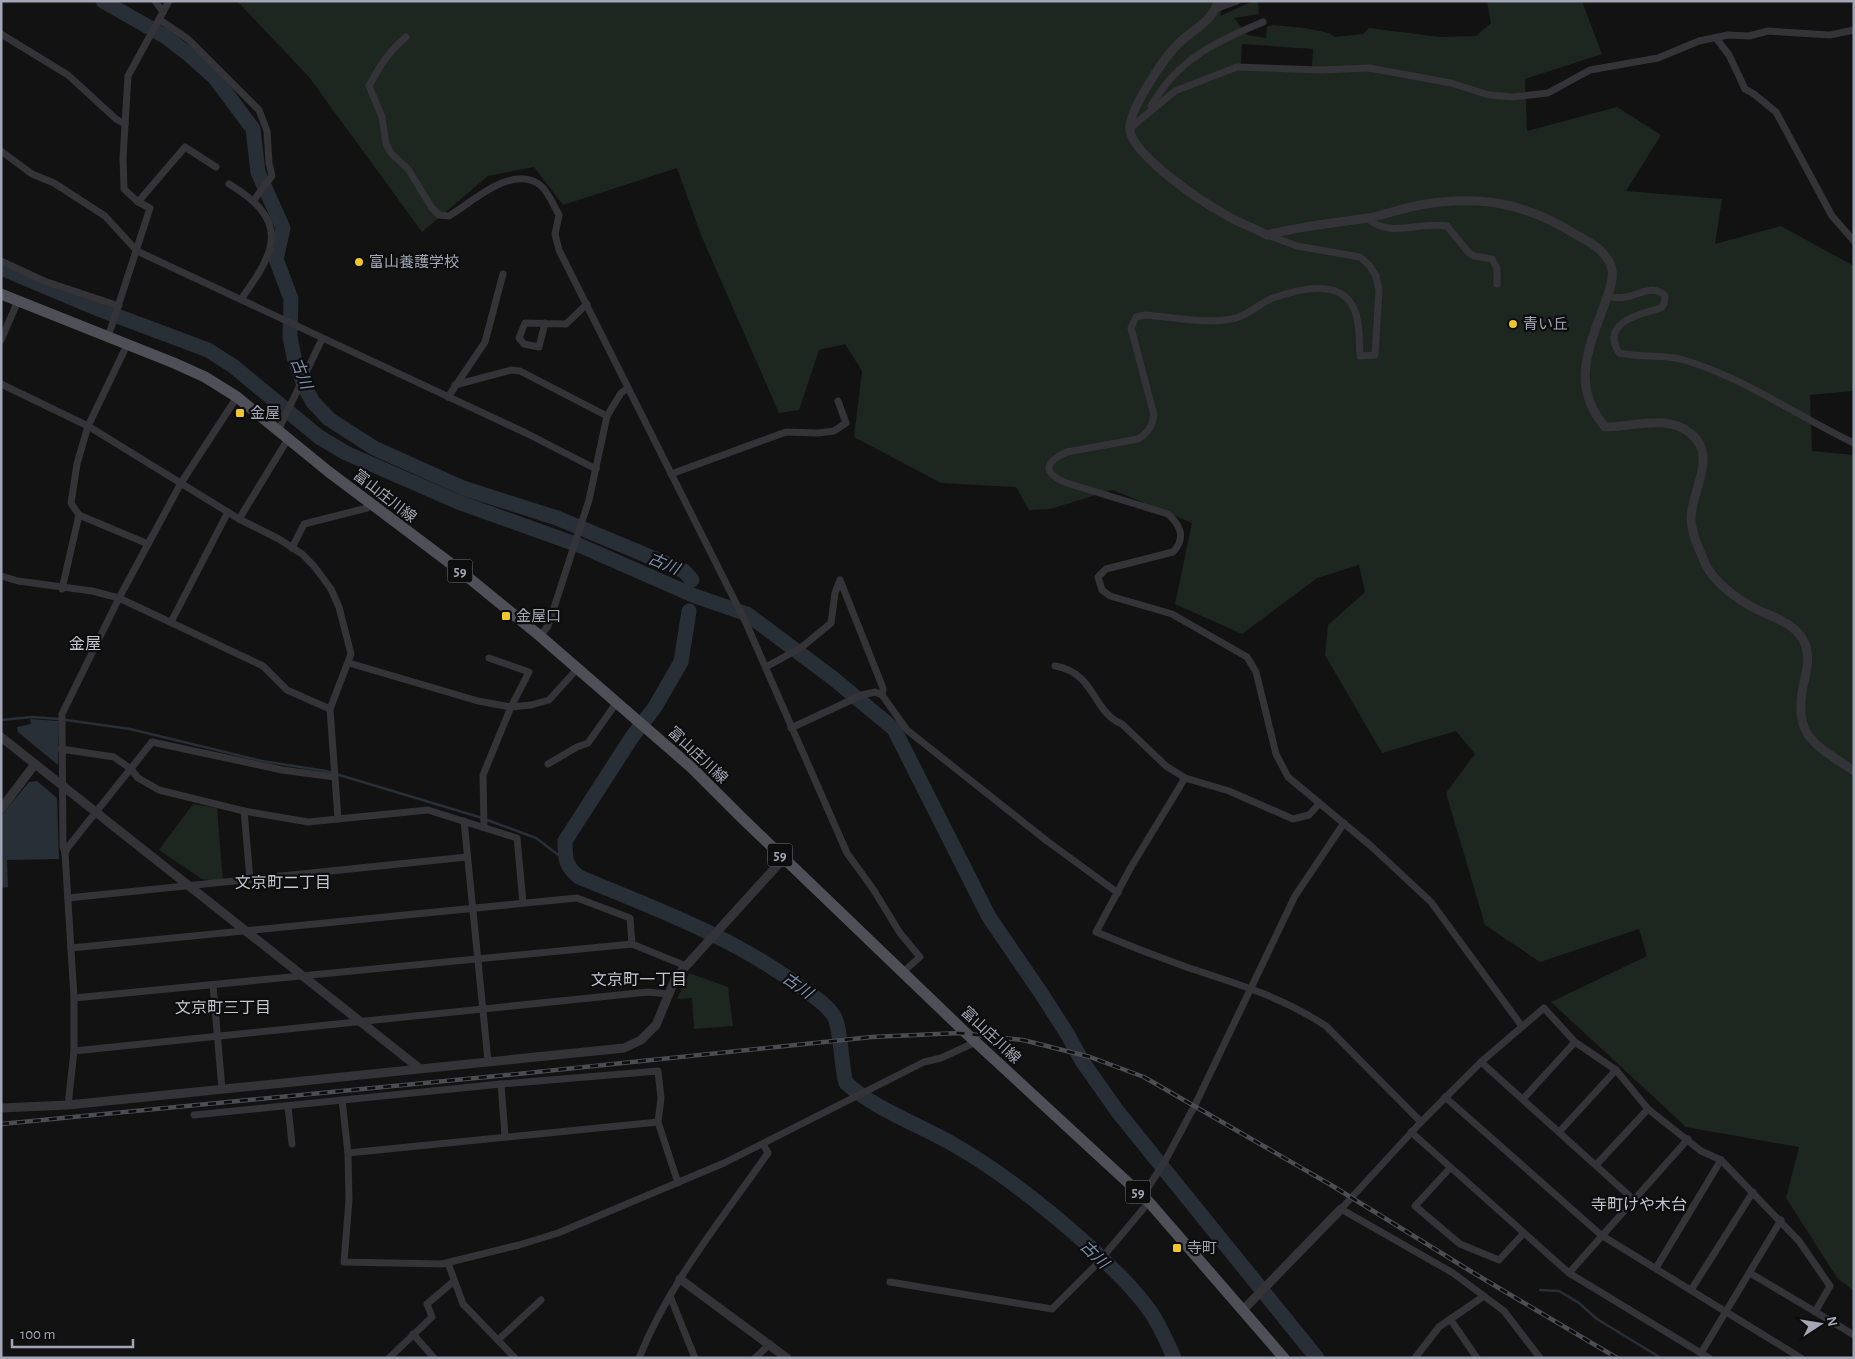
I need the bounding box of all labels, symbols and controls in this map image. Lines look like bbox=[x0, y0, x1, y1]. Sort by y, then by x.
place label: 富山養護学校 bbox=[369, 254, 459, 270]
marker: 富山養護学校 bbox=[353, 256, 365, 268]
place label: 青い丘 bbox=[1523, 316, 1568, 332]
marker: 青い丘 bbox=[1507, 318, 1519, 330]
water label: 古川 bbox=[288, 355, 316, 393]
place label: 金屋 bbox=[250, 405, 280, 421]
marker: 金屋 bbox=[234, 407, 246, 419]
street label: 富山庄川線 bbox=[351, 467, 419, 525]
water label: 古川 bbox=[646, 549, 684, 578]
road number: 59 bbox=[448, 560, 472, 582]
place label: 金屋口 bbox=[516, 608, 561, 624]
marker: 金屋口 bbox=[500, 610, 512, 622]
district label: 金屋 bbox=[69, 636, 101, 652]
street label: 富山庄川線 bbox=[665, 724, 731, 786]
road number: 59 bbox=[768, 844, 792, 866]
district label: 文京町二丁目 bbox=[235, 875, 331, 891]
water label: 古川 bbox=[780, 969, 817, 1003]
district label: 文京町一丁目 bbox=[591, 972, 687, 988]
district label: 文京町三丁目 bbox=[175, 1000, 271, 1016]
street label: 富山庄川線 bbox=[958, 1004, 1024, 1066]
road number: 59 bbox=[1126, 1180, 1150, 1204]
district label: 寺町けや木台 bbox=[1591, 1196, 1687, 1213]
water label: 古川 bbox=[1077, 1237, 1113, 1273]
place label: 寺町 bbox=[1187, 1240, 1217, 1256]
marker: 寺町 bbox=[1171, 1242, 1183, 1254]
north arrow bbox=[1795, 1299, 1845, 1349]
text: N bbox=[1824, 1315, 1840, 1328]
scale bar bbox=[12, 1316, 134, 1348]
text: 100 m bbox=[20, 1327, 55, 1342]

